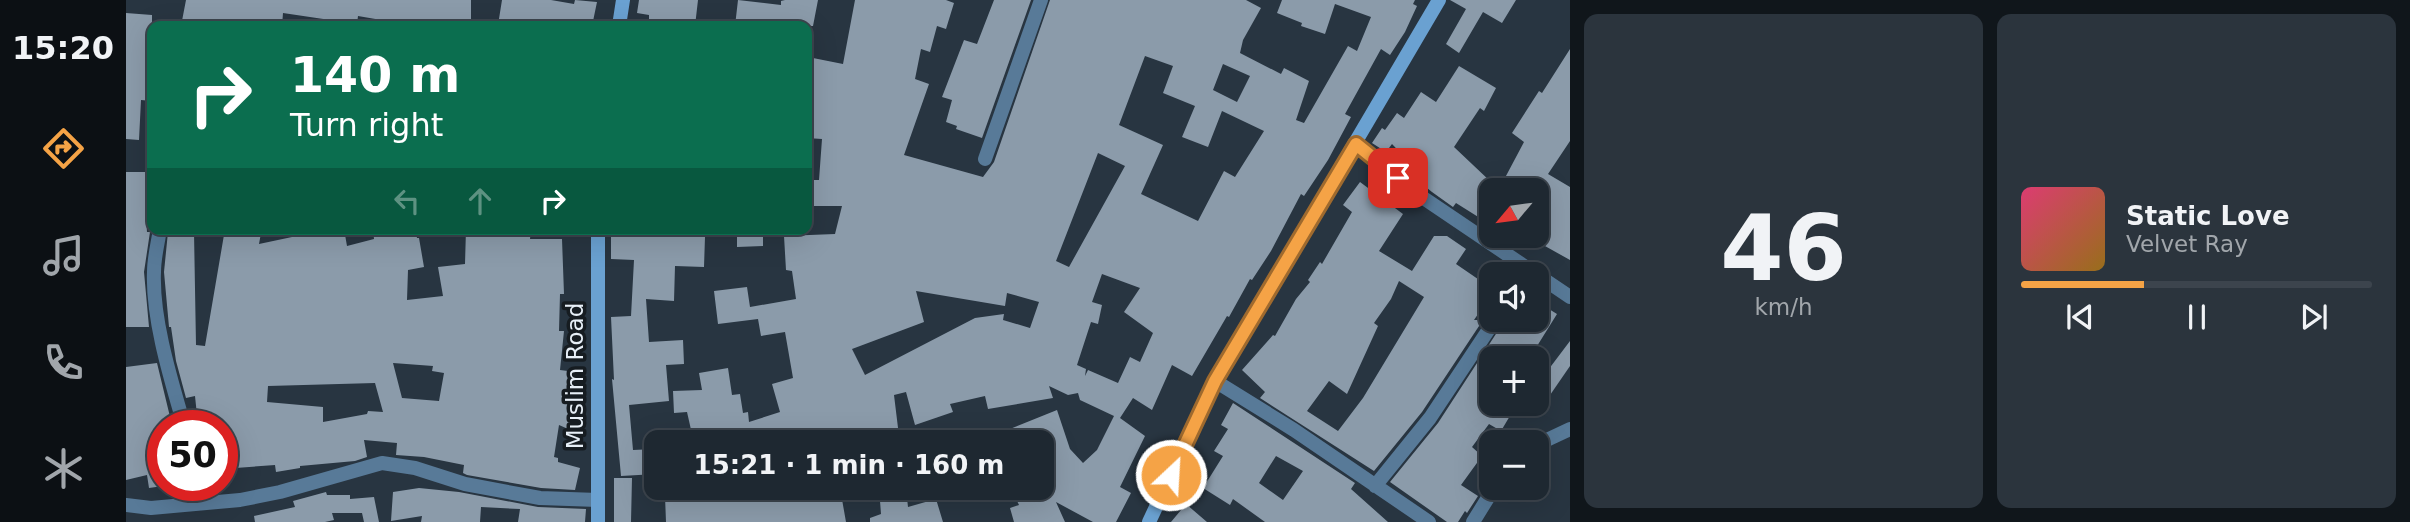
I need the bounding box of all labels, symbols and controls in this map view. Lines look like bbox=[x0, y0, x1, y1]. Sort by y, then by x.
text: 15:20 bbox=[12, 29, 114, 67]
text: 140 m bbox=[290, 47, 460, 104]
icon: right bbox=[175, 49, 266, 140]
text: Turn right bbox=[290, 106, 443, 144]
icon: directions bbox=[39, 124, 88, 173]
pin bbox=[1368, 148, 1428, 208]
icon: arrive bbox=[1379, 159, 1417, 197]
north arrow bbox=[1479, 178, 1549, 248]
map controls bbox=[1479, 178, 1549, 500]
icon: left bbox=[388, 182, 426, 220]
icon: ahead bbox=[461, 182, 499, 220]
icon: right bbox=[534, 182, 572, 220]
text: 46 bbox=[1720, 196, 1847, 301]
text: Static Love bbox=[2126, 201, 2290, 231]
icon: music bbox=[39, 231, 88, 280]
text: Velvet Ray bbox=[2126, 231, 2248, 257]
button: sound bbox=[1479, 262, 1549, 332]
text: km/h bbox=[1754, 294, 1813, 320]
icon: previous bbox=[2061, 298, 2099, 336]
icon: pause bbox=[2178, 298, 2216, 336]
icon: next bbox=[2295, 298, 2333, 336]
street label: Muslim Road bbox=[562, 303, 588, 449]
icon: phone bbox=[39, 338, 88, 387]
button: + bbox=[1479, 346, 1549, 416]
speed limit sign: 50 bbox=[147, 410, 238, 501]
button: − bbox=[1479, 430, 1549, 500]
position arrow bbox=[1134, 438, 1208, 512]
icon: climate bbox=[39, 444, 88, 493]
text: 15:21 · 1 min · 160 m bbox=[694, 450, 1004, 480]

